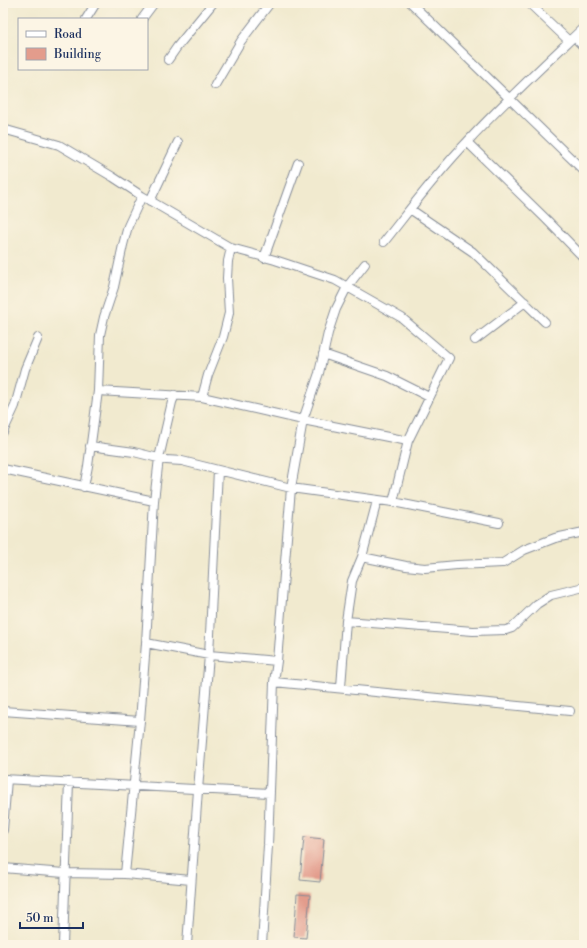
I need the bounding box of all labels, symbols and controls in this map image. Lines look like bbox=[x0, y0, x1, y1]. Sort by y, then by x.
legend bbox=[18, 18, 148, 70]
text: Road bbox=[54, 27, 82, 42]
text: Building bbox=[53, 47, 102, 62]
scale bar bbox=[20, 904, 83, 930]
text: 50 m bbox=[26, 911, 54, 926]

